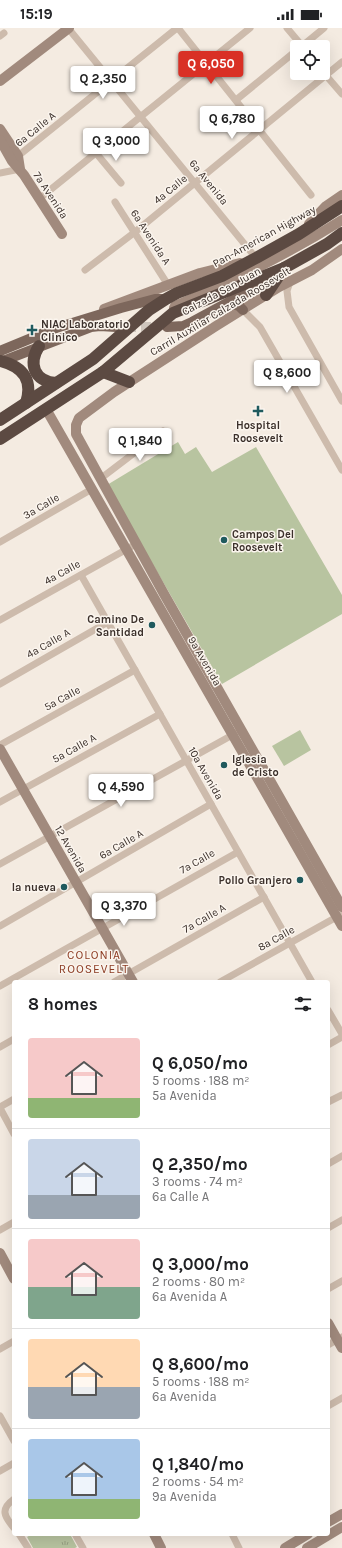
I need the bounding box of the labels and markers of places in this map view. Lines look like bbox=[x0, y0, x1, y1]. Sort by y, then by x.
pin: Q 6,050 bbox=[174, 51, 248, 85]
pin: Q 2,350 bbox=[66, 66, 140, 100]
pin: Q 6,780 bbox=[195, 106, 269, 140]
pin: Q 3,000 bbox=[79, 128, 153, 162]
place label: NIAC Laboratorio Clinico bbox=[41, 318, 129, 344]
marker: NIAC Laboratorio Clinico bbox=[26, 324, 38, 336]
pin: Q 8,600 bbox=[250, 360, 324, 394]
marker: Hospital Roosevelt bbox=[252, 405, 264, 417]
place label: Hospital Roosevelt bbox=[233, 419, 284, 445]
pin: Q 1,840 bbox=[103, 428, 177, 462]
place label: Campos Del Roosevelt bbox=[232, 528, 294, 554]
marker: Campos Del Roosevelt bbox=[219, 535, 229, 545]
place label: Camino De Santidad bbox=[87, 613, 144, 639]
marker: Camino De Santidad bbox=[147, 620, 157, 630]
place label: Iglesia de Cristo bbox=[232, 753, 279, 779]
marker: Iglesia de Cristo bbox=[219, 760, 229, 770]
pin: Q 4,590 bbox=[84, 774, 158, 808]
place label: Pollo Granjero bbox=[219, 874, 292, 887]
marker: Pollo Granjero bbox=[295, 875, 305, 885]
place label: la nueva bbox=[12, 881, 56, 894]
marker: la nueva bbox=[59, 882, 69, 892]
pin: Q 3,370 bbox=[87, 893, 161, 927]

